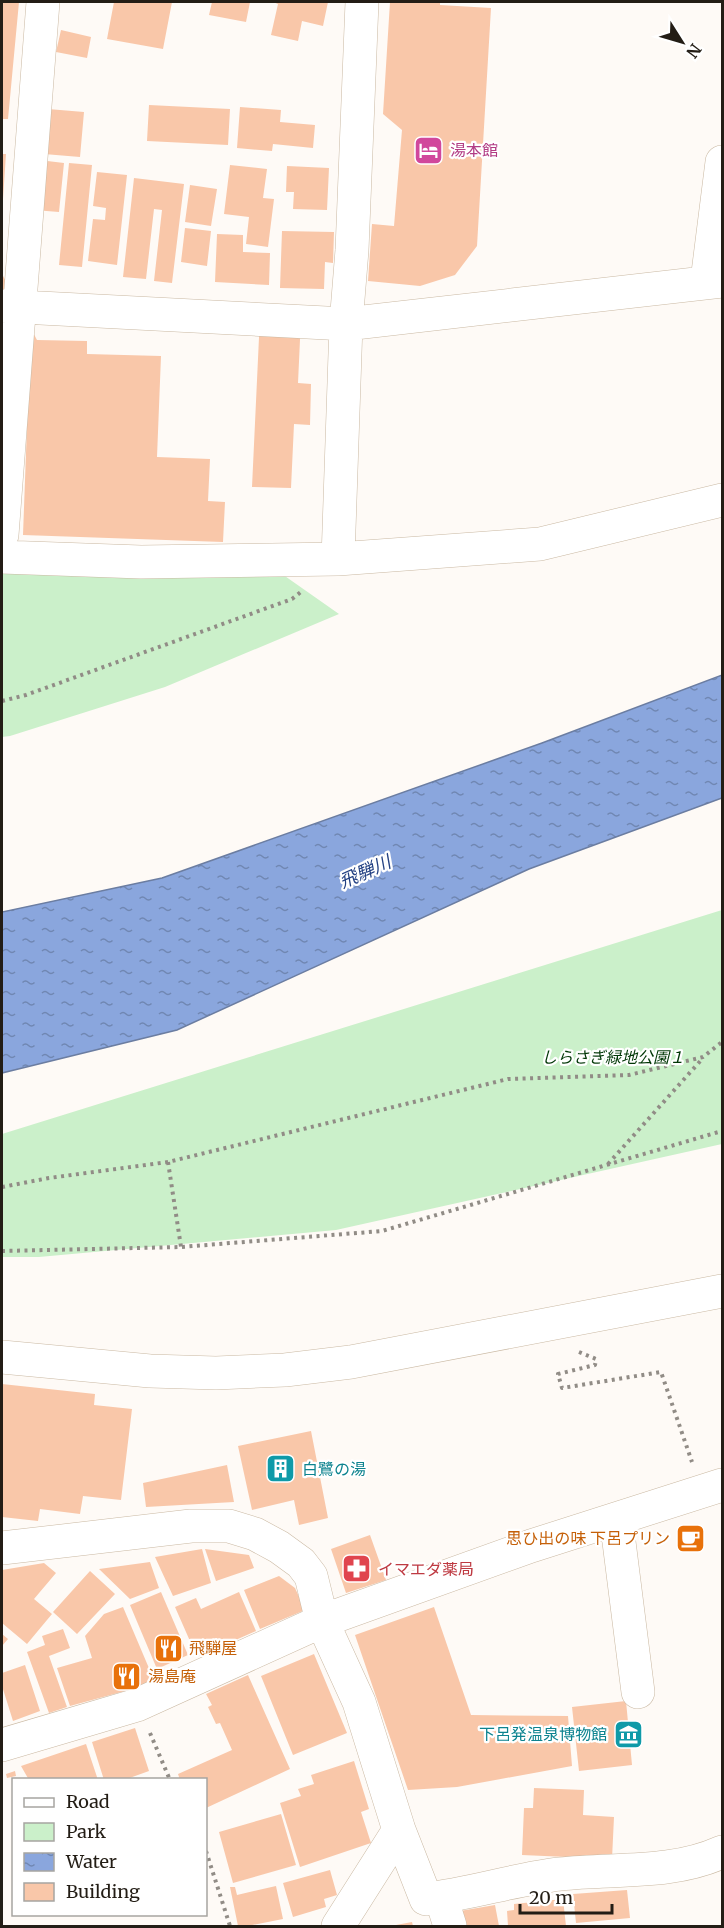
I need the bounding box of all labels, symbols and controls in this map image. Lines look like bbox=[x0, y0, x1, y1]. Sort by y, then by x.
north arrow bbox=[652, 12, 712, 72]
text: N bbox=[682, 40, 706, 62]
hotel icon: 湯本館 bbox=[413, 134, 445, 166]
place label: 湯本館 bbox=[450, 140, 498, 160]
water label: 飛騨川 bbox=[335, 849, 396, 893]
park label: しらさぎ緑地公園１ bbox=[541, 1047, 685, 1067]
building icon: 白鷺の湯 bbox=[265, 1453, 297, 1485]
place label: 白鷺の湯 bbox=[302, 1459, 366, 1479]
cafe icon: 思ひ出の味 下呂プリン bbox=[675, 1522, 707, 1554]
place label: 思ひ出の味 下呂プリン bbox=[506, 1528, 670, 1548]
pharmacy icon: イマエダ薬局 bbox=[341, 1553, 373, 1585]
place label: イマエダ薬局 bbox=[378, 1559, 474, 1579]
restaurant icon: 飛騨屋 bbox=[152, 1632, 184, 1664]
place label: 飛騨屋 bbox=[189, 1638, 237, 1658]
restaurant icon: 湯島庵 bbox=[111, 1660, 143, 1692]
place label: 湯島庵 bbox=[148, 1666, 196, 1686]
museum icon: 下呂発温泉博物館 bbox=[612, 1718, 644, 1750]
place label: 下呂発温泉博物館 bbox=[479, 1724, 607, 1744]
legend bbox=[12, 1778, 207, 1916]
text: Road bbox=[66, 1790, 110, 1813]
text: Park bbox=[66, 1820, 107, 1843]
text: Water bbox=[65, 1850, 117, 1873]
scale bar bbox=[520, 1877, 612, 1915]
text: Building bbox=[66, 1880, 140, 1903]
text: 20 m bbox=[529, 1886, 573, 1909]

